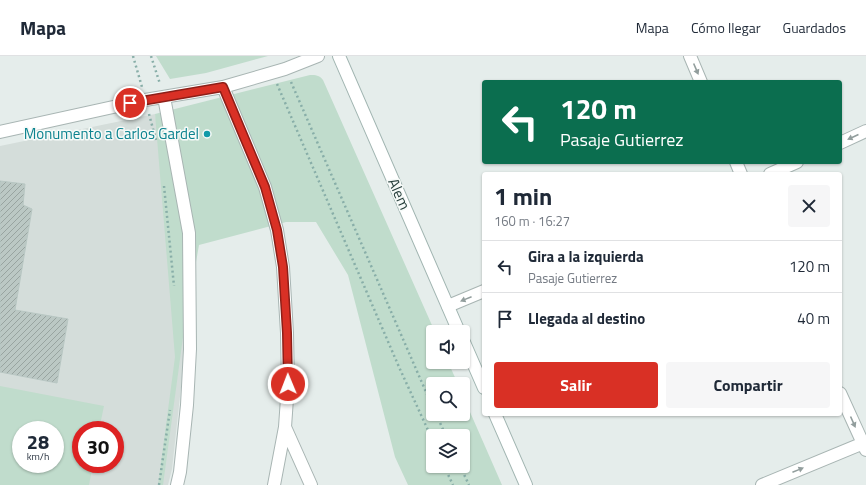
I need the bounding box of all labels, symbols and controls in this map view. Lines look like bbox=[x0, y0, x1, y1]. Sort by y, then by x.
text: Mapa bbox=[20, 13, 66, 42]
text: Mapa bbox=[636, 17, 669, 38]
text: Cómo llegar bbox=[691, 17, 761, 38]
text: Guardados bbox=[783, 17, 846, 38]
one-way arrow bbox=[692, 63, 699, 75]
pin bbox=[113, 86, 147, 120]
text: 120 m bbox=[560, 87, 637, 130]
icon: arrive bbox=[119, 92, 141, 114]
icon: left bbox=[494, 96, 546, 148]
place label: Monumento a Carlos Gardel bbox=[24, 122, 199, 145]
text: Pasaje Gutierrez bbox=[560, 126, 684, 153]
marker: Monumento a Carlos Gardel bbox=[202, 129, 212, 139]
one-way arrow bbox=[847, 134, 859, 140]
street label: Alem bbox=[382, 174, 417, 213]
text: 1 min bbox=[494, 178, 552, 214]
button: close bbox=[788, 185, 830, 227]
text: 160 m · 16:27 bbox=[494, 211, 570, 231]
text: Gira a la izquierda bbox=[528, 245, 644, 268]
text: 120 m bbox=[789, 255, 830, 278]
icon: left bbox=[494, 256, 516, 278]
text: Pasaje Gutierrez bbox=[528, 268, 617, 288]
one-way arrow bbox=[460, 295, 472, 302]
text: Llegada al destino bbox=[528, 307, 645, 330]
text: 40 m bbox=[797, 307, 830, 330]
icon: arrive bbox=[494, 308, 516, 330]
map controls bbox=[426, 325, 470, 473]
button: sound bbox=[426, 325, 470, 369]
button: Salir bbox=[494, 362, 658, 408]
button: Compartir bbox=[666, 362, 830, 408]
position arrow bbox=[267, 363, 309, 405]
button: search bbox=[426, 377, 470, 421]
one-way arrow bbox=[850, 416, 856, 427]
speed limit sign: 30 bbox=[72, 421, 124, 473]
text: 28 bbox=[27, 426, 49, 457]
button: layers bbox=[426, 429, 470, 473]
text: km/h bbox=[27, 449, 49, 464]
one-way arrow bbox=[792, 467, 803, 473]

